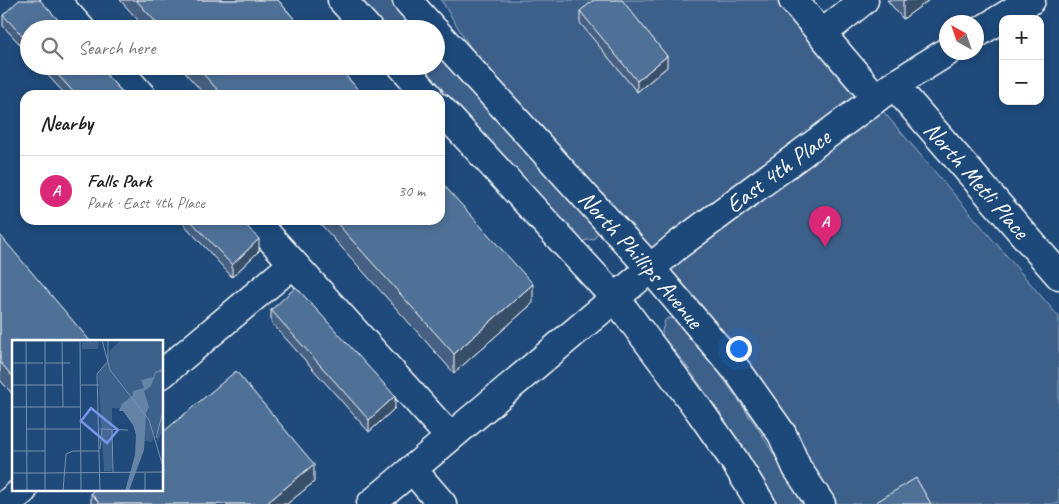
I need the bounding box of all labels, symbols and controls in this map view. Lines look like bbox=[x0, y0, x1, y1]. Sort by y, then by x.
north arrow bbox=[939, 15, 984, 60]
map controls bbox=[999, 15, 1044, 105]
button: + bbox=[999, 15, 1044, 60]
search box bbox=[20, 20, 445, 75]
icon: search bbox=[38, 34, 66, 62]
text: Search here bbox=[78, 36, 155, 60]
button: − bbox=[999, 60, 1044, 105]
text: Nearby bbox=[40, 110, 93, 136]
street label: North Metli Place bbox=[917, 115, 1037, 247]
street label: East 4th Place bbox=[720, 121, 838, 220]
text: Falls Park bbox=[87, 169, 151, 193]
text: A bbox=[52, 181, 60, 201]
text: 30 m bbox=[398, 181, 425, 201]
street label: North Phillips Avenue bbox=[572, 184, 711, 336]
text: Park · East 4th Place bbox=[87, 193, 205, 213]
pin: A bbox=[809, 206, 841, 247]
your location bbox=[726, 336, 752, 362]
inset map bbox=[12, 340, 164, 492]

